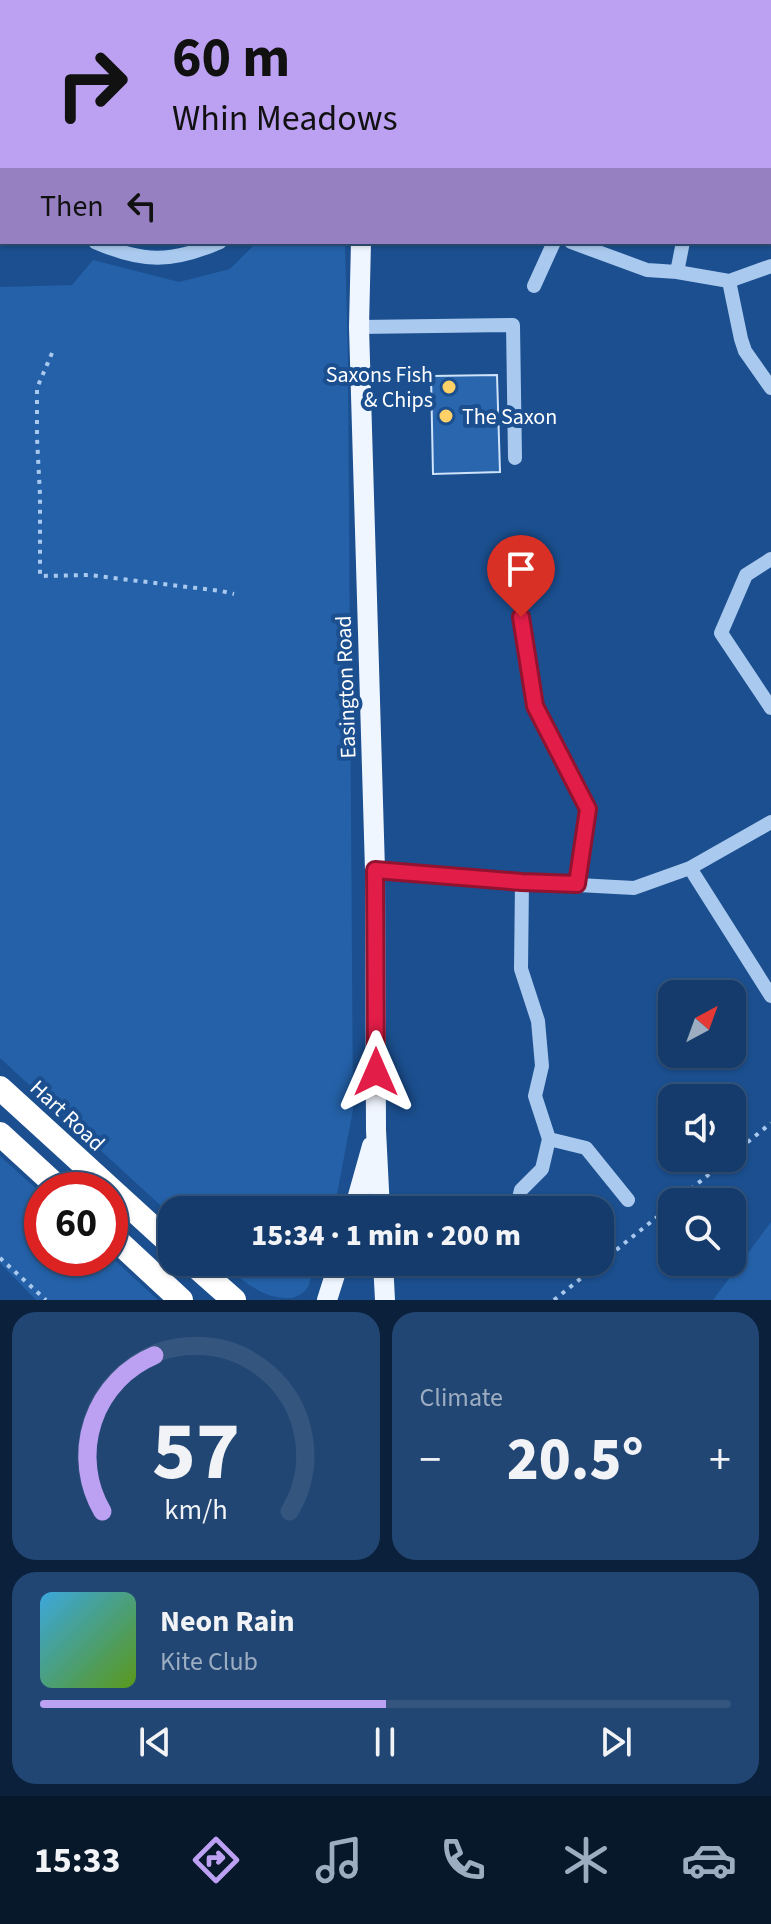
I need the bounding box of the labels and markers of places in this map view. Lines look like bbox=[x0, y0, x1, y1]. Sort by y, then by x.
place label: Saxons Fish & Chips bbox=[326, 359, 433, 416]
marker: Saxons Fish & Chips bbox=[440, 378, 458, 396]
place label: The Saxon bbox=[462, 401, 557, 433]
marker: The Saxon bbox=[437, 407, 455, 425]
pin bbox=[487, 535, 555, 617]

